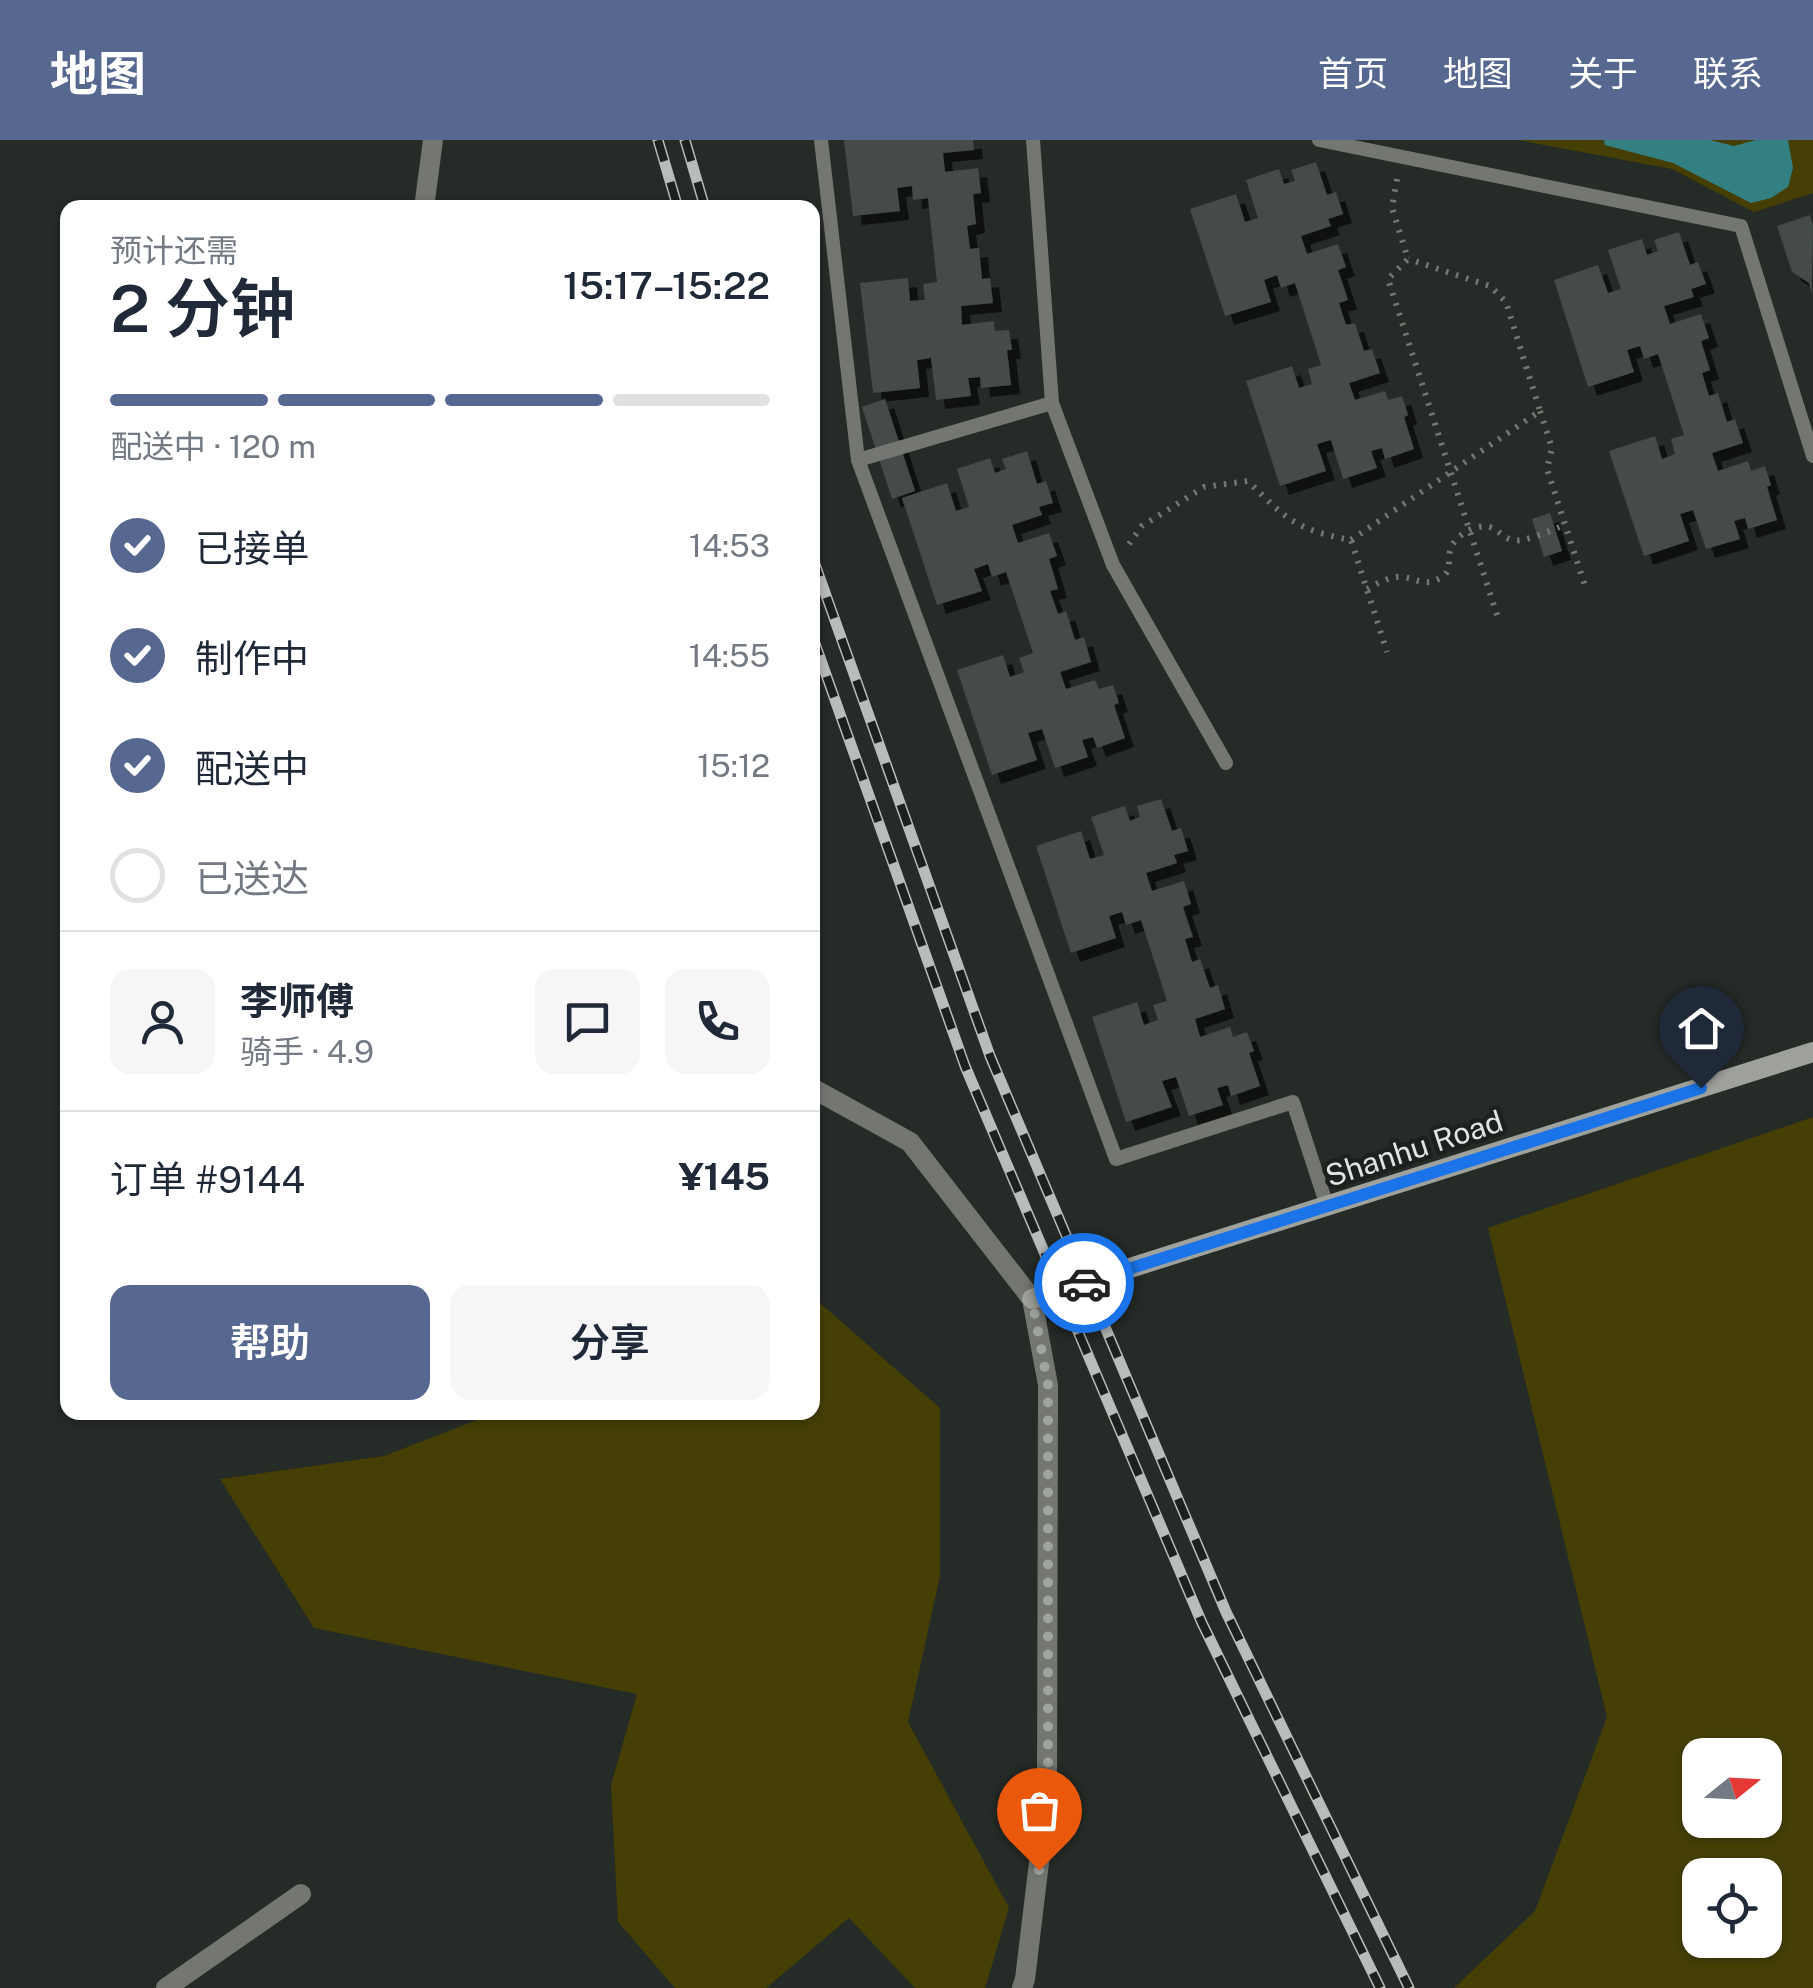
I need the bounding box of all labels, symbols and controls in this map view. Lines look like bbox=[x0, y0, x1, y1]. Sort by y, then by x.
text: 地图 bbox=[50, 45, 146, 102]
text: 首页 bbox=[1318, 53, 1388, 94]
text: 地图 bbox=[1443, 53, 1513, 94]
text: 关于 bbox=[1568, 53, 1638, 94]
text: 联系 bbox=[1693, 53, 1763, 94]
text: 预计还需 bbox=[110, 232, 238, 269]
text: 15:17–15:22 bbox=[563, 263, 770, 308]
text: 2 分钟 bbox=[110, 270, 295, 347]
text: 配送中 · 120 m bbox=[110, 428, 316, 465]
icon: check bbox=[110, 518, 165, 573]
text: 已接单 bbox=[195, 526, 309, 571]
text: 14:53 bbox=[689, 527, 770, 564]
icon: check bbox=[110, 628, 165, 683]
text: 制作中 bbox=[195, 636, 309, 681]
text: 14:55 bbox=[689, 637, 770, 674]
icon: check bbox=[110, 738, 165, 793]
text: 配送中 bbox=[195, 746, 309, 791]
text: 15:12 bbox=[697, 747, 770, 784]
text: 已送达 bbox=[195, 856, 309, 901]
button: person bbox=[110, 969, 215, 1074]
button: chat bbox=[535, 969, 640, 1074]
button: phone bbox=[665, 969, 770, 1074]
text: 李师傅 bbox=[240, 979, 354, 1024]
pin bbox=[1659, 986, 1744, 1089]
icon: home bbox=[1674, 1001, 1729, 1056]
text: 骑手 · 4.9 bbox=[240, 1033, 374, 1070]
street label: Shanhu Road bbox=[1321, 1102, 1507, 1194]
text: ¥145 bbox=[679, 1154, 770, 1199]
text: 订单 #9144 bbox=[110, 1157, 305, 1202]
courier bbox=[1034, 1233, 1134, 1333]
icon: car bbox=[1057, 1256, 1112, 1311]
button: 帮助 bbox=[110, 1285, 430, 1400]
button: 分享 bbox=[450, 1285, 770, 1400]
north arrow bbox=[1682, 1738, 1782, 1838]
map controls bbox=[1682, 1738, 1782, 1958]
pin bbox=[997, 1768, 1082, 1871]
icon: bag bbox=[1012, 1783, 1067, 1838]
button: locate bbox=[1682, 1858, 1782, 1958]

